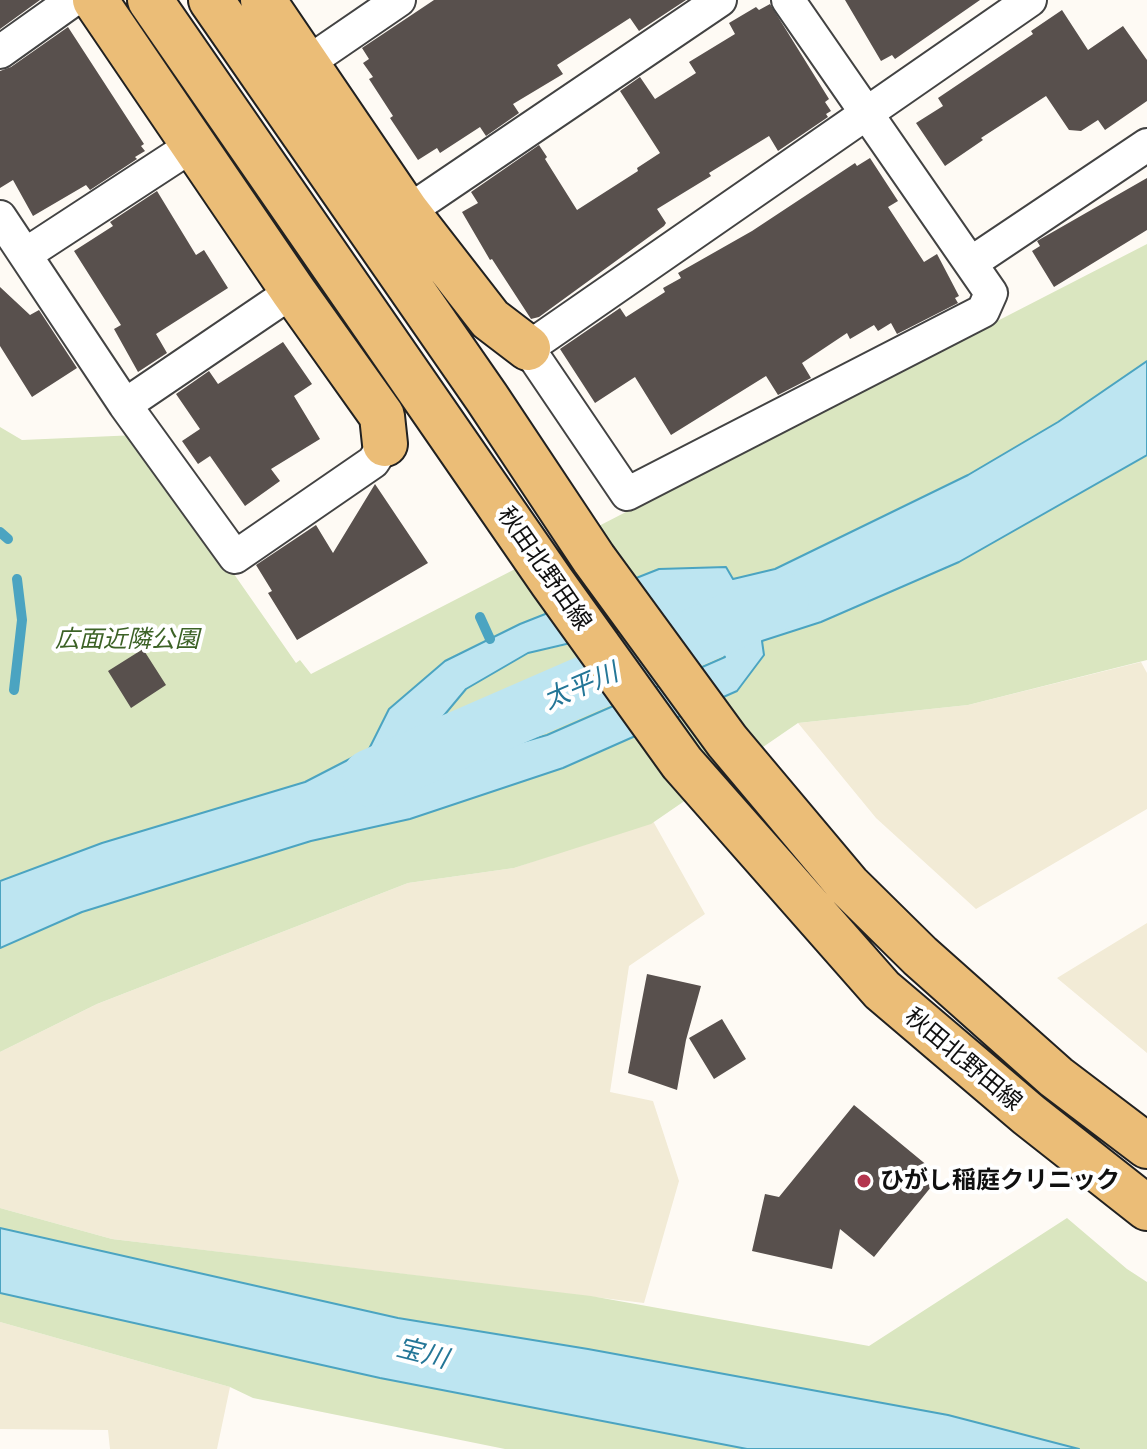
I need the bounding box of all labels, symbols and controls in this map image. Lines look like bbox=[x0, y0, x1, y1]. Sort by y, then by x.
street label: 秋田北野田線 bbox=[491, 502, 597, 636]
park label: 広面近隣公園 bbox=[55, 626, 199, 654]
water label: 太平川 bbox=[539, 657, 623, 717]
street label: 秋田北野田線 bbox=[899, 1003, 1027, 1117]
place label: ひがし稲庭クリニック bbox=[880, 1167, 1120, 1195]
marker: ひがし稲庭クリニック bbox=[855, 1172, 873, 1190]
water label: 宝川 bbox=[393, 1333, 451, 1375]

